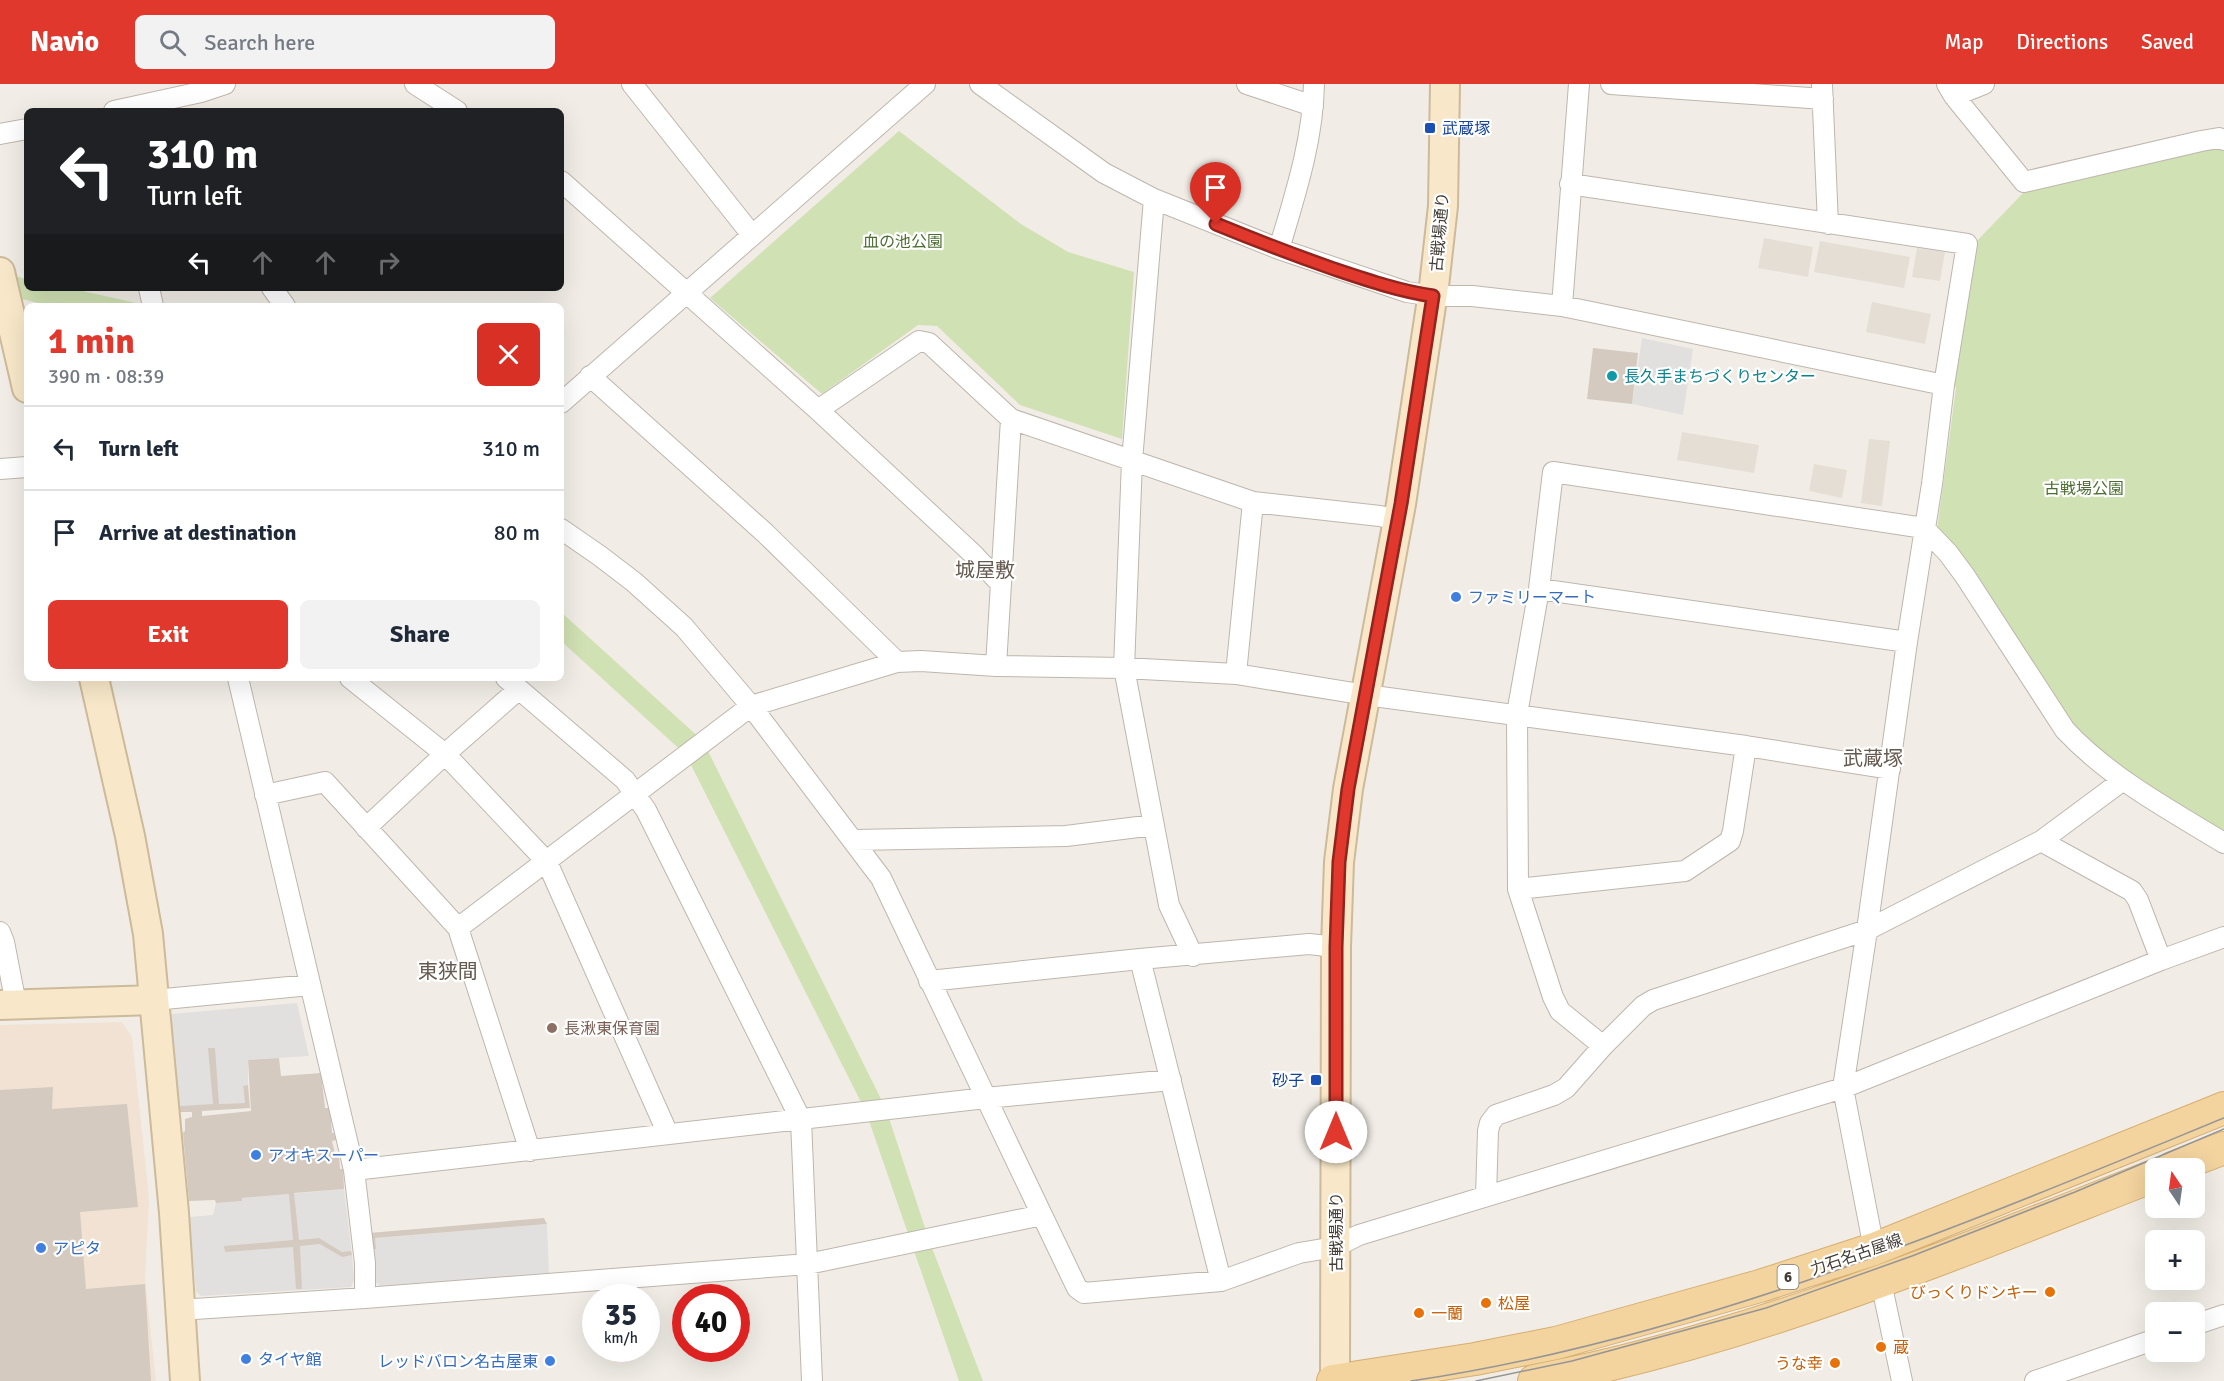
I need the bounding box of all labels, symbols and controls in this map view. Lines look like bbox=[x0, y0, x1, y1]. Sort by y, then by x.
search box bbox=[135, 15, 555, 69]
text: Navio bbox=[30, 25, 99, 59]
icon: search bbox=[156, 26, 189, 59]
text: Search here bbox=[204, 29, 315, 56]
text: Map bbox=[1945, 29, 1983, 55]
text: Directions bbox=[2016, 29, 2108, 55]
text: Saved bbox=[2141, 29, 2194, 55]
place label: 武蔵塚 bbox=[1442, 119, 1490, 139]
marker: 武蔵塚 bbox=[1423, 121, 1437, 135]
text: 310 m bbox=[147, 129, 258, 180]
icon: left bbox=[48, 132, 126, 210]
pin bbox=[1190, 162, 1241, 224]
icon: arrive bbox=[1199, 171, 1232, 204]
text: Turn left bbox=[147, 180, 242, 213]
street label: 古戦場通り bbox=[1427, 191, 1453, 273]
park label: 血の池公園 bbox=[863, 232, 943, 252]
icon: left bbox=[183, 246, 216, 279]
icon: ahead bbox=[246, 246, 279, 279]
icon: ahead bbox=[309, 246, 342, 279]
icon: right bbox=[372, 246, 405, 279]
text: 1 min bbox=[48, 319, 135, 364]
button: close bbox=[477, 323, 540, 386]
text: 390 m · 08:39 bbox=[48, 364, 164, 389]
place label: 長久手まちづくりセンター bbox=[1624, 367, 1816, 387]
marker: 長久手まちづくりセンター bbox=[1605, 369, 1619, 383]
icon: left bbox=[48, 432, 81, 465]
text: Turn left bbox=[99, 435, 179, 462]
text: 310 m bbox=[482, 435, 540, 462]
park label: 古戦場公園 bbox=[2044, 479, 2124, 499]
icon: arrive bbox=[48, 516, 81, 549]
text: Arrive at destination bbox=[99, 519, 296, 546]
text: 80 m bbox=[494, 519, 540, 546]
district label: 城屋敷 bbox=[955, 558, 1015, 583]
place label: ファミリーマート bbox=[1468, 588, 1596, 608]
marker: ファミリーマート bbox=[1449, 590, 1463, 604]
button: Exit bbox=[48, 600, 288, 669]
button: Share bbox=[300, 600, 540, 669]
district label: 武蔵塚 bbox=[1843, 746, 1903, 771]
district label: 東狭間 bbox=[418, 959, 478, 984]
place label: 長湫東保育園 bbox=[564, 1019, 660, 1039]
marker: 長湫東保育園 bbox=[545, 1021, 559, 1035]
place label: 砂子 bbox=[1272, 1071, 1304, 1091]
marker: 砂子 bbox=[1309, 1073, 1323, 1087]
position arrow bbox=[1304, 1100, 1368, 1164]
place label: アオキスーパー bbox=[268, 1146, 379, 1166]
marker: アオキスーパー bbox=[249, 1148, 263, 1162]
north arrow bbox=[2145, 1158, 2205, 1218]
map controls bbox=[2145, 1158, 2205, 1362]
street label: 古戦場通り bbox=[1327, 1192, 1347, 1272]
street label: 力石名古屋線 bbox=[1808, 1230, 1905, 1280]
button: + bbox=[2145, 1230, 2205, 1290]
place label: アピタ bbox=[53, 1239, 101, 1259]
marker: アピタ bbox=[34, 1241, 48, 1255]
road number: 6 bbox=[1778, 1265, 1798, 1289]
place label: びっくりドンキー bbox=[1910, 1283, 2038, 1303]
speed limit sign: 40 bbox=[672, 1284, 750, 1362]
marker: びっくりドンキー bbox=[2043, 1285, 2057, 1299]
place label: 松屋 bbox=[1498, 1294, 1530, 1314]
marker: 松屋 bbox=[1479, 1296, 1493, 1310]
text: 35 bbox=[605, 1297, 637, 1334]
button: − bbox=[2145, 1302, 2205, 1362]
place label: 一蘭 bbox=[1431, 1304, 1463, 1324]
marker: 一蘭 bbox=[1412, 1306, 1426, 1320]
text: km/h bbox=[604, 1329, 638, 1347]
place label: 蔵 bbox=[1893, 1338, 1909, 1358]
marker: 蔵 bbox=[1874, 1340, 1888, 1354]
place label: タイヤ館 bbox=[258, 1350, 322, 1370]
marker: タイヤ館 bbox=[239, 1352, 253, 1366]
place label: レッドバロン名古屋東 bbox=[378, 1352, 538, 1372]
marker: レッドバロン名古屋東 bbox=[543, 1354, 557, 1368]
place label: うな幸 bbox=[1775, 1354, 1823, 1374]
marker: うな幸 bbox=[1828, 1356, 1842, 1370]

